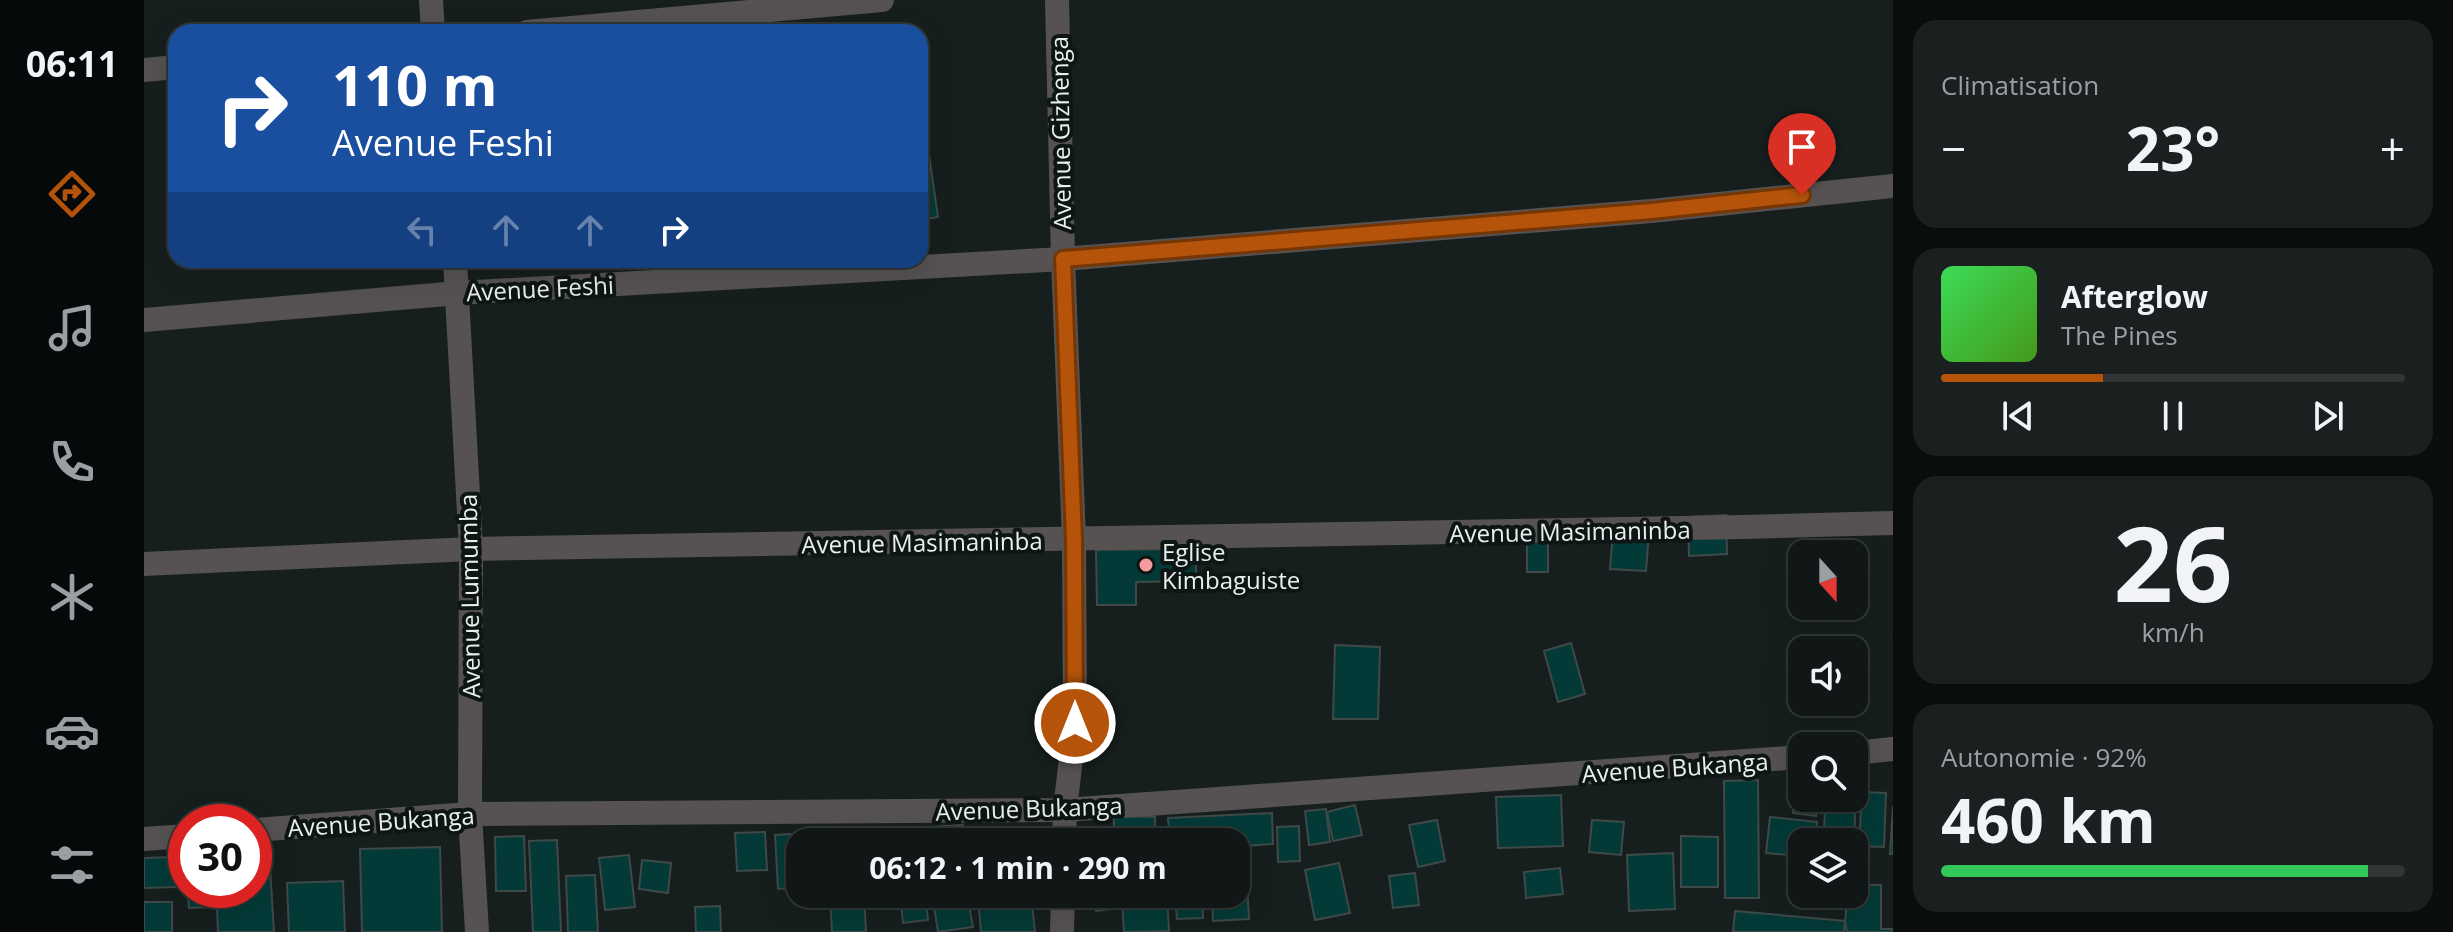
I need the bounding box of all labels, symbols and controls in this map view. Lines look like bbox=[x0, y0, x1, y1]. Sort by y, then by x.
street label: Avenue Gizhenga bbox=[1042, 36, 1078, 230]
text: 06:11 bbox=[26, 39, 118, 88]
text: 110 m bbox=[332, 46, 498, 122]
icon: right bbox=[200, 56, 304, 160]
text: Climatisation bbox=[1941, 67, 2099, 103]
text: 23° bbox=[2126, 107, 2220, 189]
pin bbox=[1768, 113, 1836, 195]
text: Avenue Feshi bbox=[332, 118, 554, 167]
text: − bbox=[1941, 118, 1966, 178]
text: + bbox=[2380, 118, 2405, 178]
icon: arrive bbox=[1780, 125, 1824, 169]
icon: directions bbox=[44, 166, 100, 222]
icon: left bbox=[400, 208, 444, 252]
icon: ahead bbox=[484, 208, 528, 252]
icon: ahead bbox=[568, 208, 612, 252]
icon: right bbox=[652, 208, 696, 252]
street label: Avenue Feshi bbox=[465, 268, 615, 308]
text: Afterglow bbox=[2061, 276, 2208, 317]
icon: music bbox=[44, 300, 100, 356]
text: The Pines bbox=[2061, 317, 2178, 353]
icon: previous bbox=[1996, 394, 2040, 438]
icon: pause bbox=[2151, 394, 2195, 438]
icon: next bbox=[2306, 394, 2350, 438]
icon: phone bbox=[44, 434, 100, 490]
text: 26 bbox=[2114, 491, 2232, 632]
street label: Avenue Lumumba bbox=[451, 494, 487, 698]
street label: Avenue Masimaninba bbox=[1449, 512, 1691, 550]
street label: Avenue Masimaninba bbox=[801, 523, 1043, 561]
place label: Eglise Kimbaguiste bbox=[1162, 535, 1300, 596]
north arrow bbox=[1788, 540, 1868, 620]
map controls bbox=[1788, 540, 1868, 908]
marker: Eglise Kimbaguiste bbox=[1137, 556, 1155, 574]
icon: climate bbox=[44, 569, 100, 625]
text: km/h bbox=[2141, 614, 2205, 650]
button: sound bbox=[1788, 636, 1868, 716]
position arrow bbox=[1033, 681, 1117, 765]
icon: car bbox=[44, 703, 100, 759]
button: search bbox=[1788, 732, 1868, 812]
text: Autonomie · 92% bbox=[1941, 739, 2147, 775]
street label: Avenue Bukanga bbox=[1581, 744, 1769, 790]
text: 460 km bbox=[1941, 779, 2156, 861]
street label: Avenue Bukanga bbox=[935, 788, 1123, 828]
street label: Avenue Bukanga bbox=[287, 798, 475, 844]
speed limit sign: 30 bbox=[168, 804, 272, 908]
button: layers bbox=[1788, 828, 1868, 908]
icon: filters bbox=[44, 837, 100, 893]
text: 06:12 · 1 min · 290 m bbox=[869, 847, 1167, 888]

